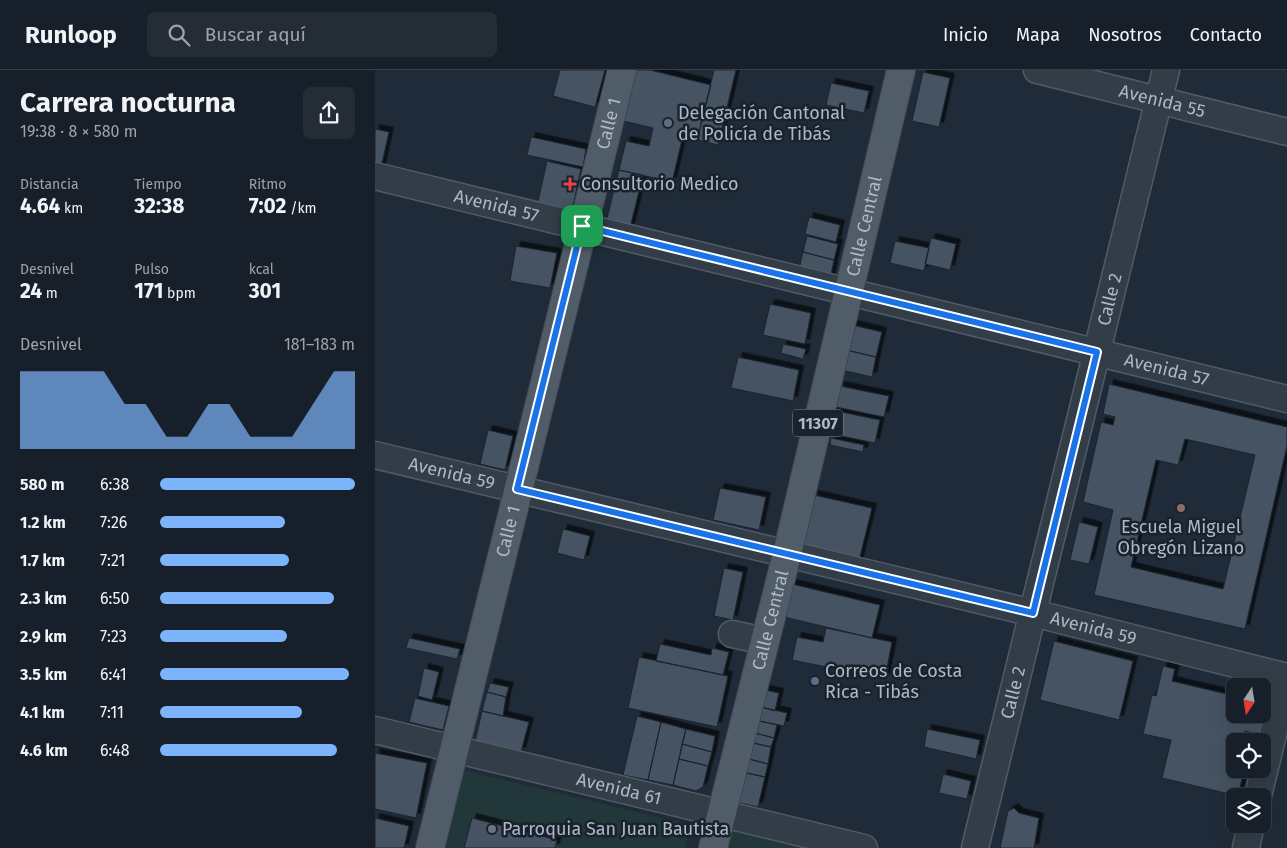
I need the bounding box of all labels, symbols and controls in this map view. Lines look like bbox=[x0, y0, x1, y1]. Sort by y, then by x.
search box bbox=[147, 12, 497, 57]
text: Runloop bbox=[25, 21, 117, 49]
icon: search bbox=[165, 21, 193, 49]
text: Buscar aquí bbox=[205, 23, 306, 46]
text: Inicio bbox=[943, 24, 988, 46]
text: Mapa bbox=[1016, 24, 1060, 46]
text: Nosotros bbox=[1088, 24, 1162, 46]
text: Contacto bbox=[1190, 24, 1262, 46]
street label: Avenida 55 bbox=[1117, 80, 1208, 122]
text: Carrera nocturna bbox=[20, 86, 236, 119]
button: share bbox=[303, 87, 355, 139]
street label: Calle 1 bbox=[592, 96, 626, 152]
place label: Delegación Cantonal de Policía de Tibás bbox=[678, 102, 845, 145]
marker: Delegación Cantonal de Policía de Tibás bbox=[662, 117, 674, 129]
text: 19:38 · 8 × 580 m bbox=[20, 122, 137, 141]
place label: Consultorio Medico bbox=[581, 173, 738, 195]
street label: Calle Central bbox=[842, 174, 887, 279]
text: Distancia bbox=[20, 176, 79, 193]
text: Tiempo bbox=[134, 176, 182, 193]
text: Ritmo bbox=[249, 176, 286, 193]
marker: Consultorio Medico bbox=[563, 177, 577, 191]
street label: Avenida 57 bbox=[452, 185, 541, 227]
text: 4.64 bbox=[20, 193, 60, 219]
text: 32:38 bbox=[134, 193, 184, 219]
text: 7:02 bbox=[249, 193, 286, 219]
text: km bbox=[60, 200, 83, 217]
text: /km bbox=[286, 200, 317, 217]
pin bbox=[561, 205, 603, 247]
icon: arrive bbox=[568, 212, 596, 240]
text: Desnivel bbox=[20, 261, 74, 278]
text: Pulso bbox=[134, 261, 169, 278]
text: kcal bbox=[249, 261, 274, 278]
street label: Calle 2 bbox=[1093, 271, 1127, 328]
text: 24 bbox=[20, 278, 42, 304]
text: 171 bbox=[134, 278, 163, 304]
text: 301 bbox=[249, 278, 281, 304]
text: m bbox=[42, 285, 58, 302]
text: bpm bbox=[163, 285, 196, 302]
text: Desnivel bbox=[20, 335, 82, 354]
text: 181–183 m bbox=[284, 335, 355, 354]
street label: Avenida 57 bbox=[1122, 349, 1211, 391]
road number: 11307 bbox=[793, 409, 843, 436]
street label: Avenida 59 bbox=[406, 452, 497, 494]
text: 580 m bbox=[20, 475, 65, 494]
text: 6:38 bbox=[100, 475, 129, 494]
marker: Escuela Miguel Obregón Lizano bbox=[1175, 502, 1187, 514]
street label: Calle 1 bbox=[491, 503, 525, 560]
text: 1.2 km bbox=[20, 513, 66, 532]
text: 7:26 bbox=[100, 513, 127, 532]
place label: Escuela Miguel Obregón Lizano bbox=[1118, 516, 1244, 559]
text: 1.7 km bbox=[20, 551, 65, 570]
text: 7:21 bbox=[100, 551, 125, 570]
street label: Calle Central bbox=[747, 568, 794, 672]
text: 2.3 km bbox=[20, 589, 67, 608]
text: 6:50 bbox=[100, 589, 129, 608]
street label: Avenida 59 bbox=[1048, 607, 1139, 650]
text: 2.9 km bbox=[20, 627, 67, 646]
text: 7:23 bbox=[100, 627, 127, 646]
place label: Correos de Costa Rica - Tibás bbox=[825, 660, 962, 703]
street label: Calle 2 bbox=[996, 664, 1030, 721]
text: 3.5 km bbox=[20, 665, 67, 684]
text: 6:41 bbox=[100, 665, 127, 684]
marker: Correos de Costa Rica - Tibás bbox=[809, 675, 821, 687]
north arrow bbox=[1226, 678, 1271, 722]
map controls bbox=[1226, 678, 1271, 833]
text: 4.1 km bbox=[20, 703, 65, 722]
text: 7:11 bbox=[100, 703, 124, 722]
button: locate bbox=[1226, 733, 1271, 778]
text: 4.6 km bbox=[20, 741, 68, 760]
text: 6:48 bbox=[100, 741, 130, 760]
street label: Avenida 61 bbox=[574, 768, 664, 810]
button: layers bbox=[1226, 788, 1271, 833]
place label: Parroquia San Juan Bautista bbox=[502, 818, 729, 840]
marker: Parroquia San Juan Bautista bbox=[486, 823, 498, 835]

